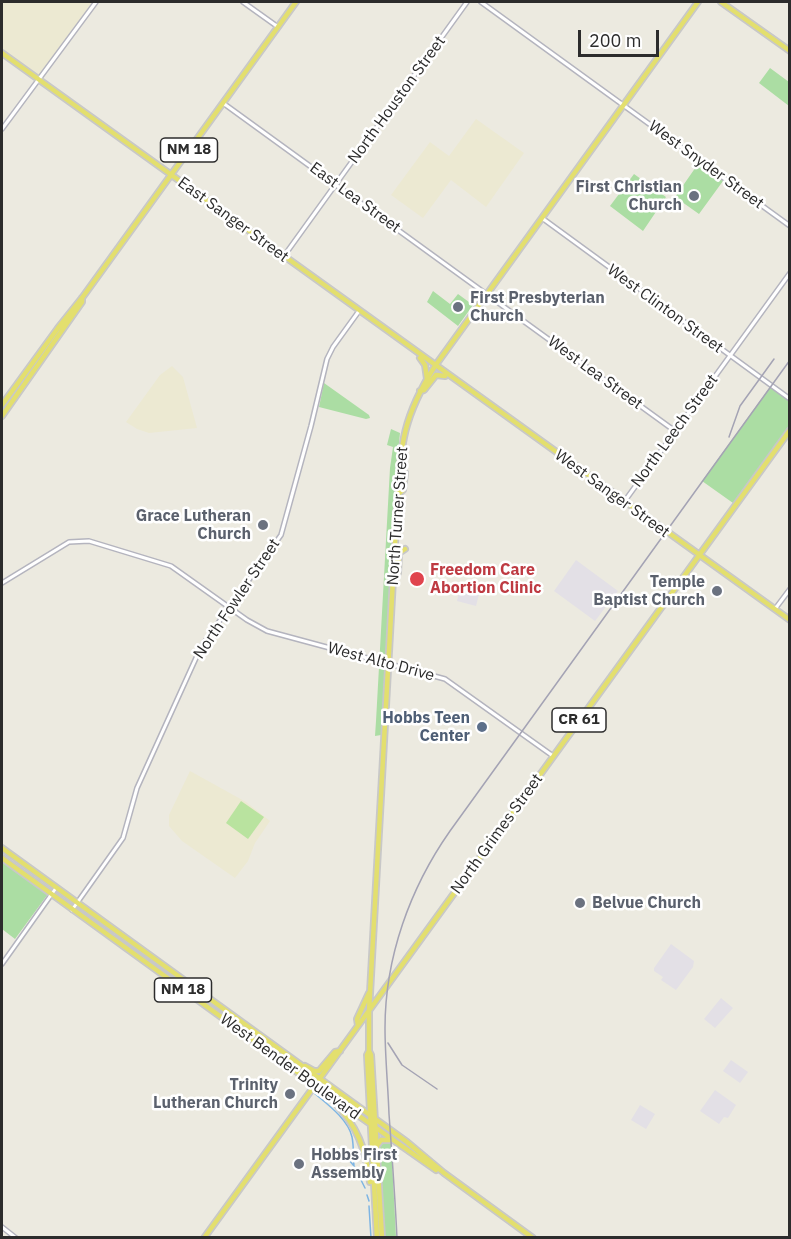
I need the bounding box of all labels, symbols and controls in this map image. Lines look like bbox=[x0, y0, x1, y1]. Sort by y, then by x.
scale bar bbox=[581, 18, 662, 56]
text: 200 m bbox=[589, 29, 641, 52]
street label: North Houston Street bbox=[344, 32, 450, 168]
street label: West Snyder Street bbox=[645, 117, 767, 213]
road number: NM 18 bbox=[160, 138, 218, 162]
street label: East Lea Street bbox=[306, 159, 404, 237]
street label: East Sanger Street bbox=[174, 173, 292, 267]
place label: First Christian Church bbox=[575, 177, 682, 215]
marker: First Christian Church bbox=[687, 189, 701, 203]
street label: West Clinton Street bbox=[603, 261, 727, 357]
place label: First Presbyterian Church bbox=[470, 288, 605, 326]
marker: First Presbyterian Church bbox=[451, 300, 465, 314]
street label: West Lea Street bbox=[544, 332, 646, 414]
street label: North Leech Street bbox=[628, 371, 722, 491]
street label: North Turner Street bbox=[384, 446, 412, 586]
street label: West Sanger Street bbox=[551, 446, 673, 542]
place label: Grace Lutheran Church bbox=[136, 506, 251, 544]
marker: Grace Lutheran Church bbox=[256, 518, 270, 532]
street label: North Fowler Street bbox=[190, 535, 284, 663]
place label: Freedom Care Abortion Clinic bbox=[430, 560, 542, 598]
marker: Freedom Care Abortion Clinic bbox=[408, 570, 426, 588]
place label: Temple Baptist Church bbox=[593, 572, 705, 610]
marker: Temple Baptist Church bbox=[710, 584, 724, 598]
street label: West Alto Drive bbox=[325, 639, 437, 685]
place label: Hobbs Teen Center bbox=[382, 708, 470, 746]
road number: CR 61 bbox=[552, 708, 606, 732]
marker: Hobbs Teen Center bbox=[475, 720, 489, 734]
street label: North Grimes Street bbox=[447, 770, 547, 898]
place label: Belvue Church bbox=[592, 893, 701, 913]
marker: Belvue Church bbox=[573, 896, 587, 910]
road number: NM 18 bbox=[154, 978, 212, 1002]
street label: West Bender Boulevard bbox=[216, 1010, 364, 1124]
place label: Trinity Lutheran Church bbox=[153, 1075, 278, 1113]
marker: Trinity Lutheran Church bbox=[283, 1087, 297, 1101]
place label: Hobbs First Assembly bbox=[311, 1145, 397, 1183]
marker: Hobbs First Assembly bbox=[292, 1157, 306, 1171]

